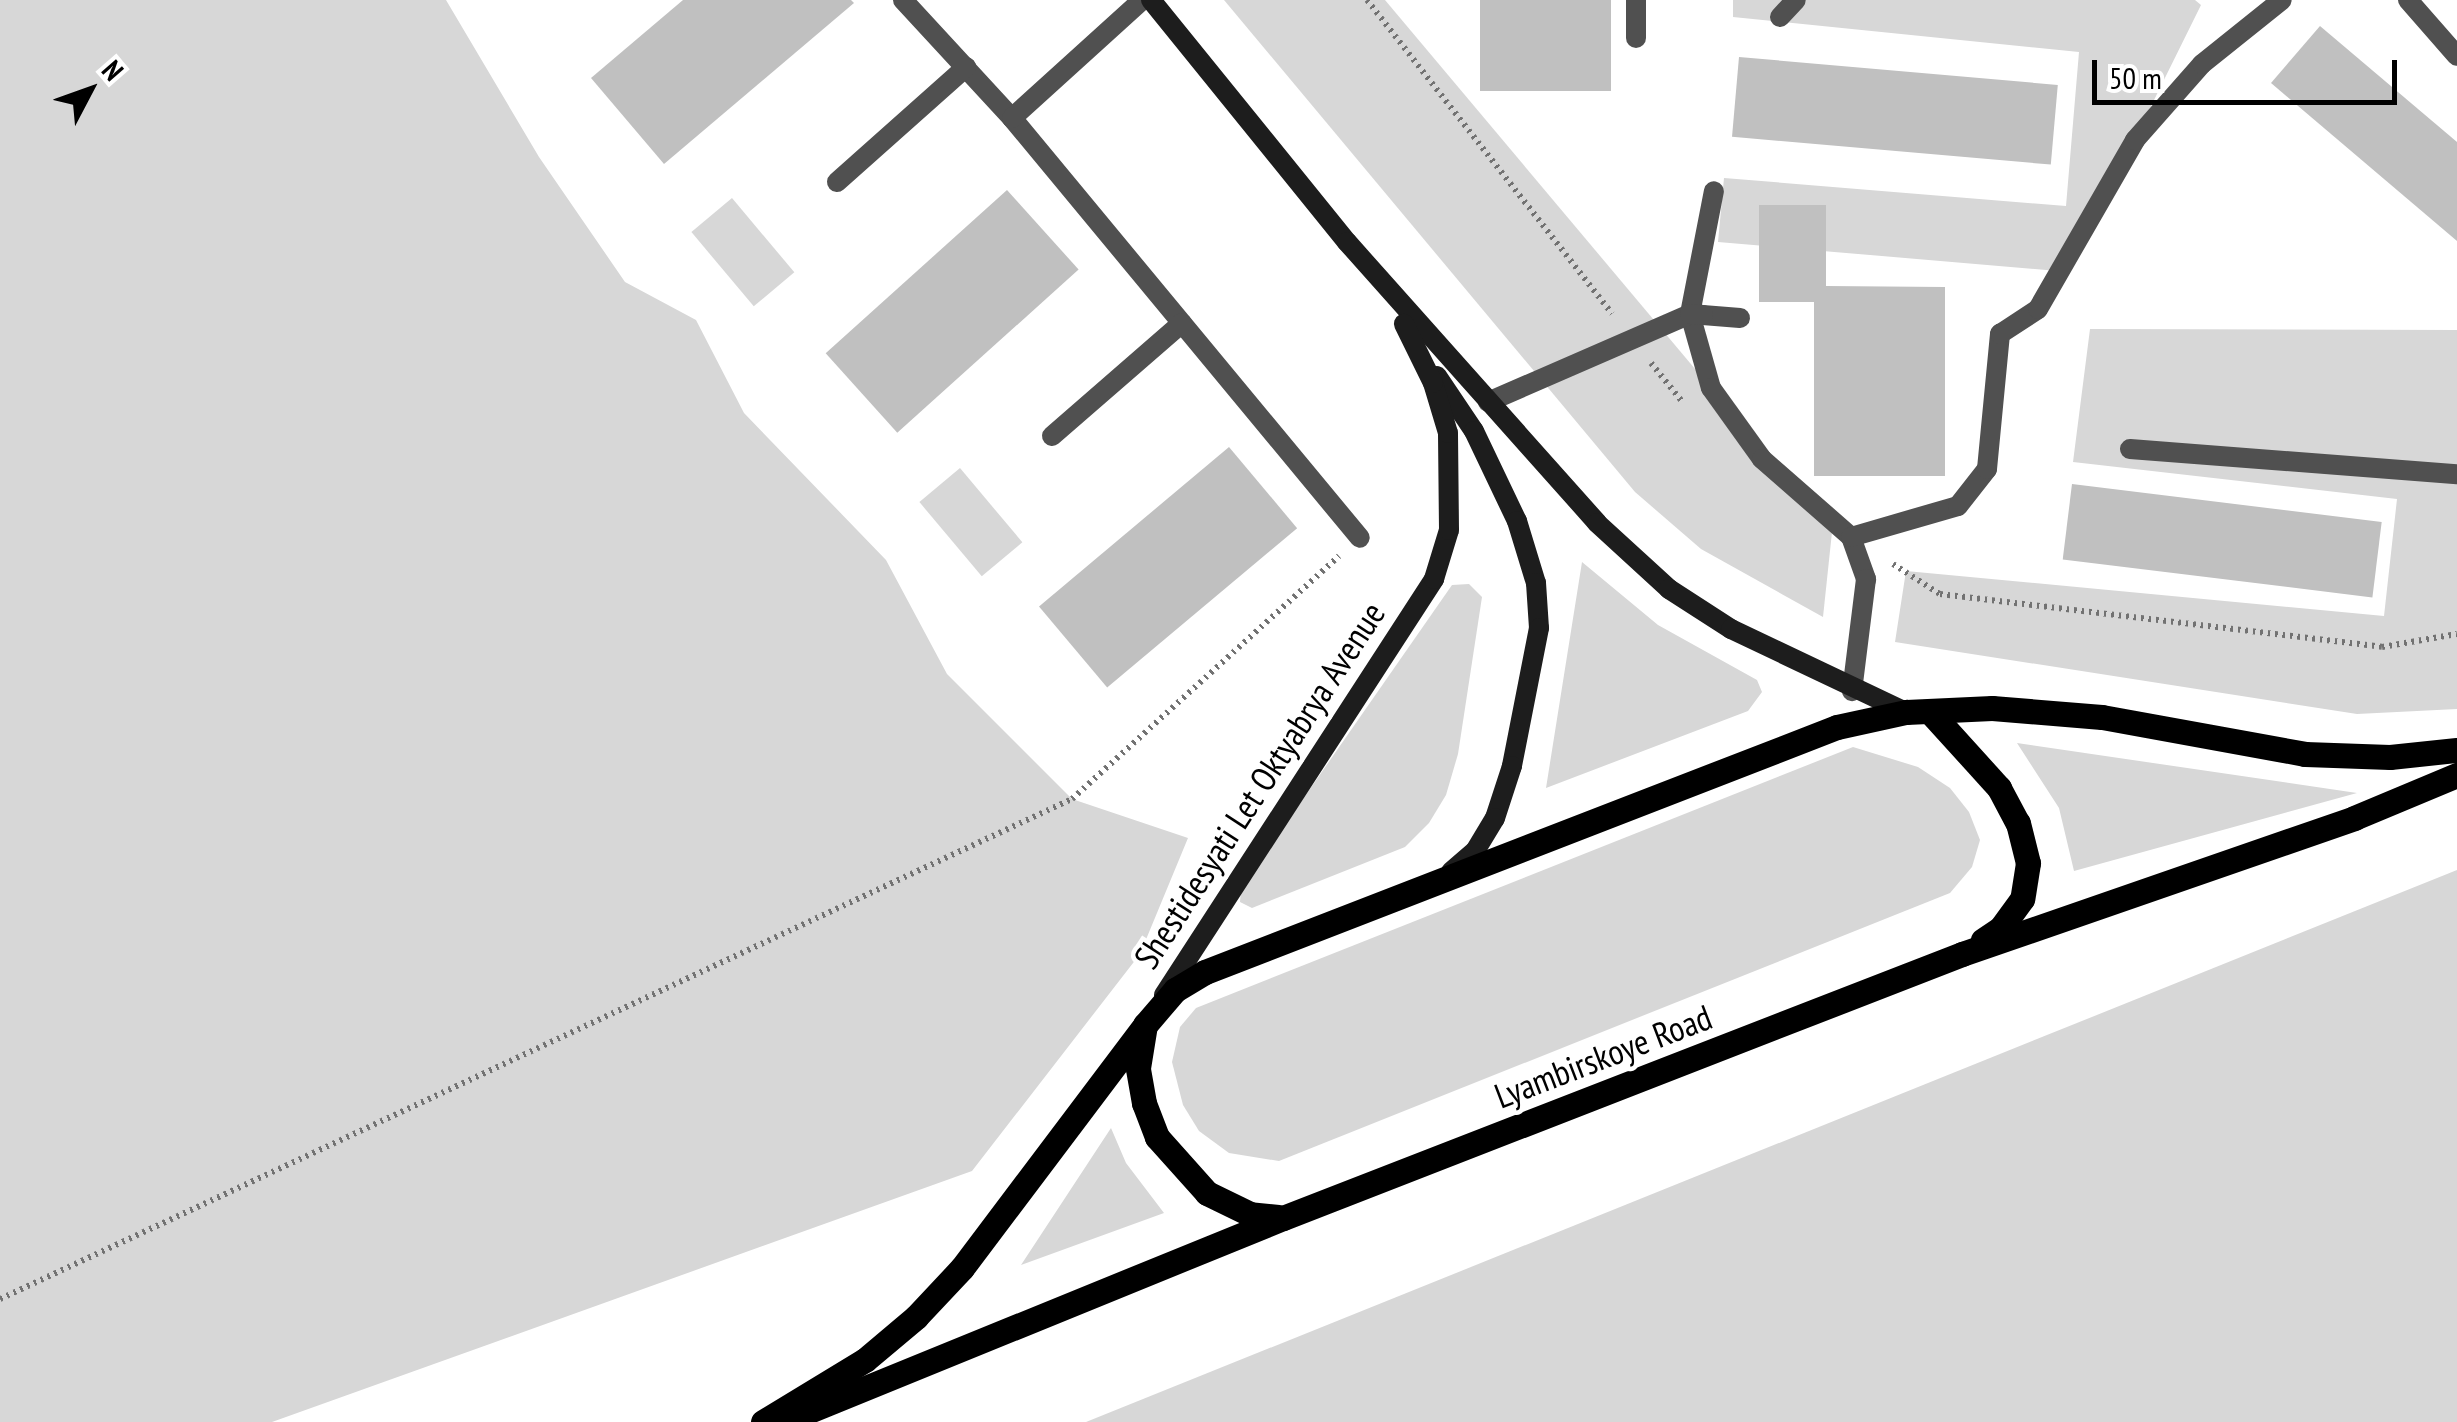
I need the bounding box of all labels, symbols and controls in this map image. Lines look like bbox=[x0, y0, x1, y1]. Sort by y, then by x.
north arrow bbox=[40, 40, 140, 140]
scale bar bbox=[2097, 40, 2402, 102]
text: N bbox=[94, 52, 132, 88]
text: 50 m bbox=[2109, 58, 2162, 97]
street label: Shestidesyati Let Oktyabrya Avenue bbox=[1125, 594, 1393, 976]
street label: Lyambirskoye Road bbox=[1489, 995, 1717, 1117]

